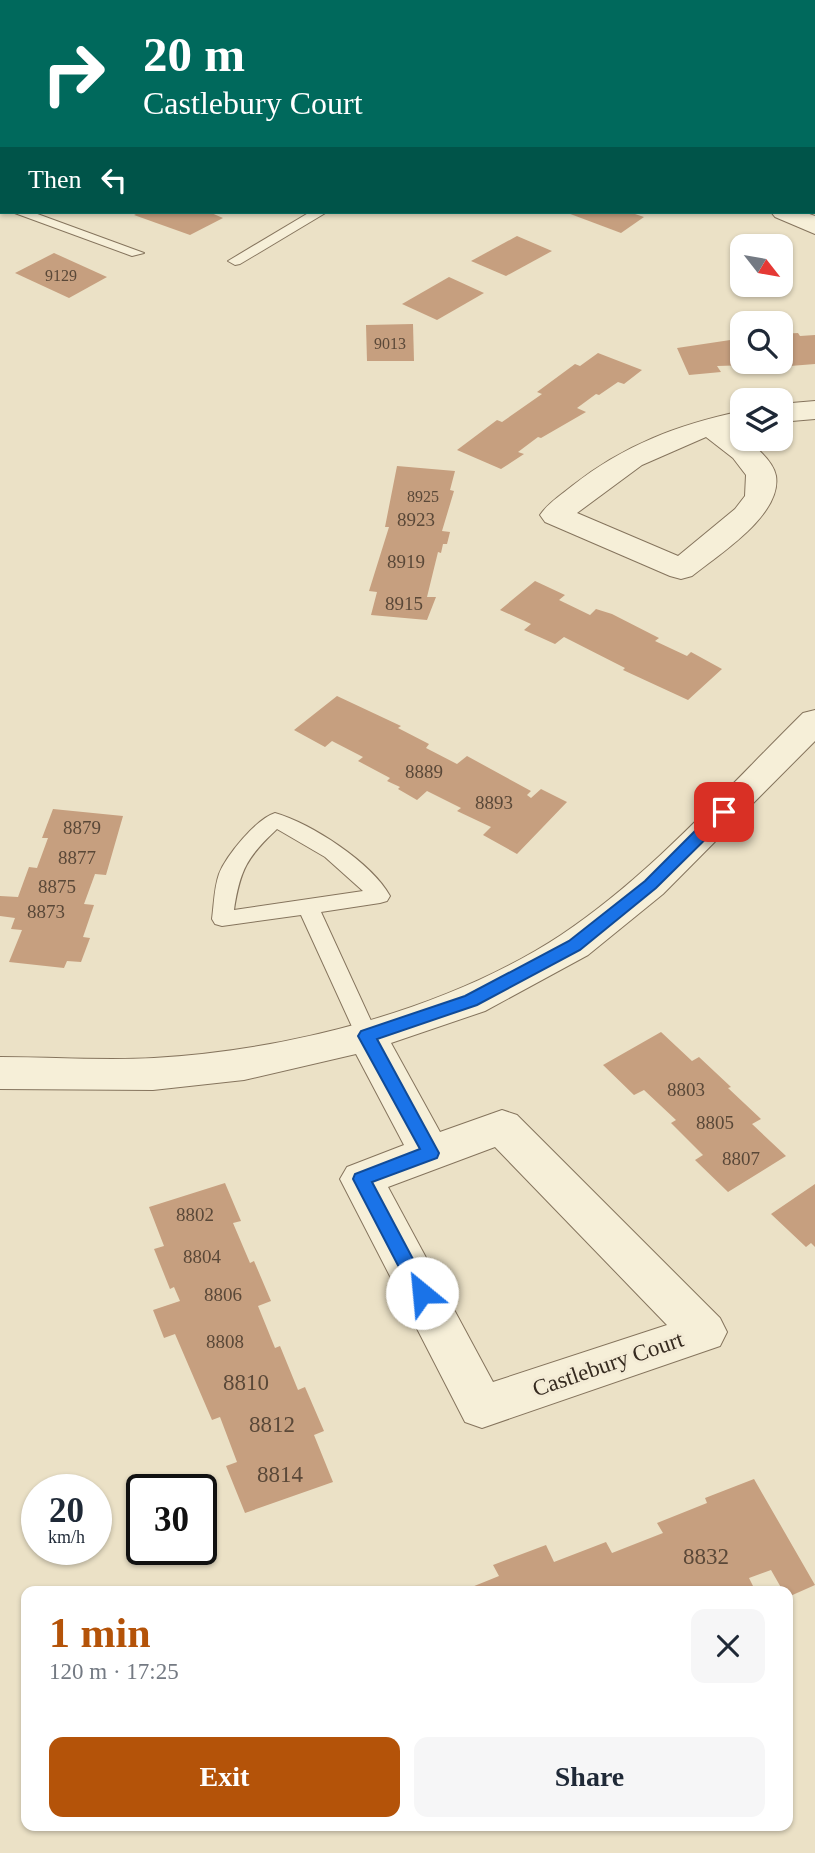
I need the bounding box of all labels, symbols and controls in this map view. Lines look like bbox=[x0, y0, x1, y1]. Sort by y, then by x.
text: 20 m bbox=[143, 27, 245, 82]
icon: right bbox=[28, 28, 119, 119]
text: Castlebury Court bbox=[143, 85, 363, 121]
icon: left bbox=[95, 161, 133, 199]
text: Then bbox=[28, 165, 81, 194]
north arrow bbox=[730, 234, 793, 298]
map controls bbox=[730, 234, 793, 451]
house number: 9129 bbox=[45, 267, 77, 284]
button: search bbox=[730, 311, 793, 374]
house number: 9013 bbox=[374, 335, 406, 352]
button: layers bbox=[730, 388, 793, 451]
house number: 8925 bbox=[407, 488, 439, 505]
house number: 8923 bbox=[397, 509, 435, 530]
house number: 8919 bbox=[387, 551, 425, 572]
house number: 8915 bbox=[385, 593, 423, 614]
house number: 8889 bbox=[405, 761, 443, 782]
pin bbox=[694, 782, 754, 842]
house number: 8893 bbox=[475, 792, 513, 813]
icon: arrive bbox=[705, 793, 743, 831]
house number: 8879 bbox=[63, 817, 101, 838]
house number: 8877 bbox=[58, 847, 96, 868]
house number: 8875 bbox=[38, 876, 76, 897]
house number: 8873 bbox=[27, 901, 65, 922]
house number: 8803 bbox=[667, 1079, 705, 1100]
house number: 8805 bbox=[696, 1112, 734, 1133]
house number: 8807 bbox=[722, 1148, 760, 1169]
house number: 8802 bbox=[176, 1204, 214, 1225]
house number: 8804 bbox=[183, 1246, 222, 1267]
position arrow bbox=[385, 1256, 459, 1330]
house number: 8806 bbox=[204, 1284, 242, 1305]
street label: Castlebury Court bbox=[529, 1326, 687, 1402]
house number: 8808 bbox=[206, 1331, 244, 1352]
house number: 8810 bbox=[223, 1370, 269, 1395]
house number: 8812 bbox=[249, 1412, 295, 1437]
house number: 8814 bbox=[257, 1462, 304, 1487]
speed limit sign: 30 bbox=[126, 1474, 217, 1565]
text: 20 bbox=[49, 1491, 84, 1530]
text: km/h bbox=[48, 1527, 85, 1547]
house number: 8832 bbox=[683, 1544, 729, 1569]
button: close bbox=[691, 1609, 765, 1683]
text: 1 min bbox=[49, 1610, 151, 1656]
text: 120 m · 17:25 bbox=[49, 1659, 179, 1684]
button: Exit bbox=[49, 1737, 400, 1817]
button: Share bbox=[414, 1737, 765, 1817]

